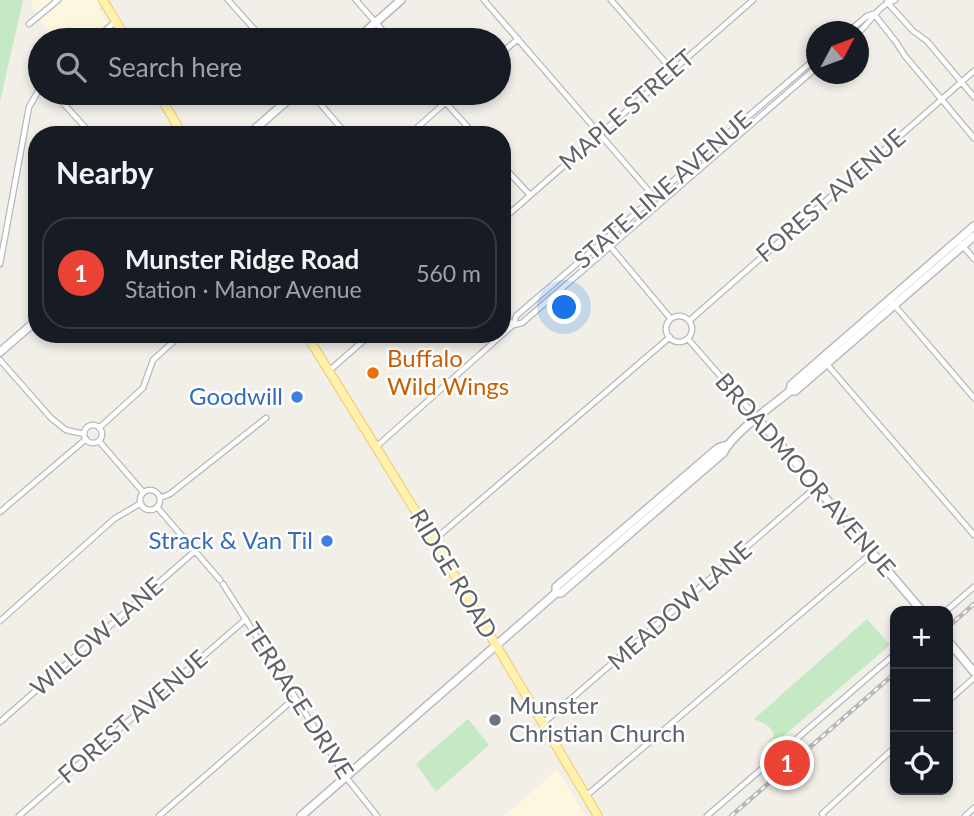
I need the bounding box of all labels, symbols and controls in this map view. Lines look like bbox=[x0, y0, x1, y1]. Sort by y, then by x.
north arrow bbox=[806, 21, 869, 84]
search box bbox=[28, 28, 511, 105]
street label: MAPLE STREET bbox=[553, 42, 699, 175]
icon: search bbox=[52, 48, 90, 86]
text: Search here bbox=[108, 51, 242, 83]
street label: STATE LINE AVENUE bbox=[567, 104, 757, 274]
street label: FOREST AVENUE bbox=[749, 122, 911, 268]
text: Nearby bbox=[56, 154, 154, 190]
text: Munster Ridge Road bbox=[125, 243, 359, 275]
text: 1 bbox=[74, 259, 88, 287]
text: 560 m bbox=[416, 259, 481, 287]
text: Station · Manor Avenue bbox=[125, 275, 362, 303]
your location bbox=[547, 290, 581, 324]
place label: Buffalo Wild Wings bbox=[387, 343, 509, 400]
marker: Buffalo Wild Wings bbox=[365, 365, 381, 381]
street label: BROADMOOR AVENUE bbox=[710, 367, 902, 581]
place label: Goodwill bbox=[189, 381, 283, 410]
marker: Goodwill bbox=[289, 389, 305, 405]
street label: RIDGE ROAD bbox=[404, 503, 504, 643]
place label: Strack & Van Til bbox=[149, 525, 313, 554]
marker: Strack & Van Til bbox=[319, 533, 335, 549]
street label: MEADOW LANE bbox=[601, 535, 757, 675]
street label: WILLOW LANE bbox=[24, 571, 168, 701]
map controls bbox=[890, 606, 953, 795]
button: + bbox=[890, 606, 953, 669]
street label: TERRACE DRIVE bbox=[238, 617, 360, 784]
street label: FOREST AVENUE bbox=[51, 643, 213, 789]
button: − bbox=[890, 669, 953, 732]
place label: Munster Christian Church bbox=[509, 690, 685, 747]
marker: Munster Christian Church bbox=[487, 712, 503, 728]
button: locate bbox=[890, 732, 953, 795]
pin: 1 bbox=[764, 737, 810, 789]

